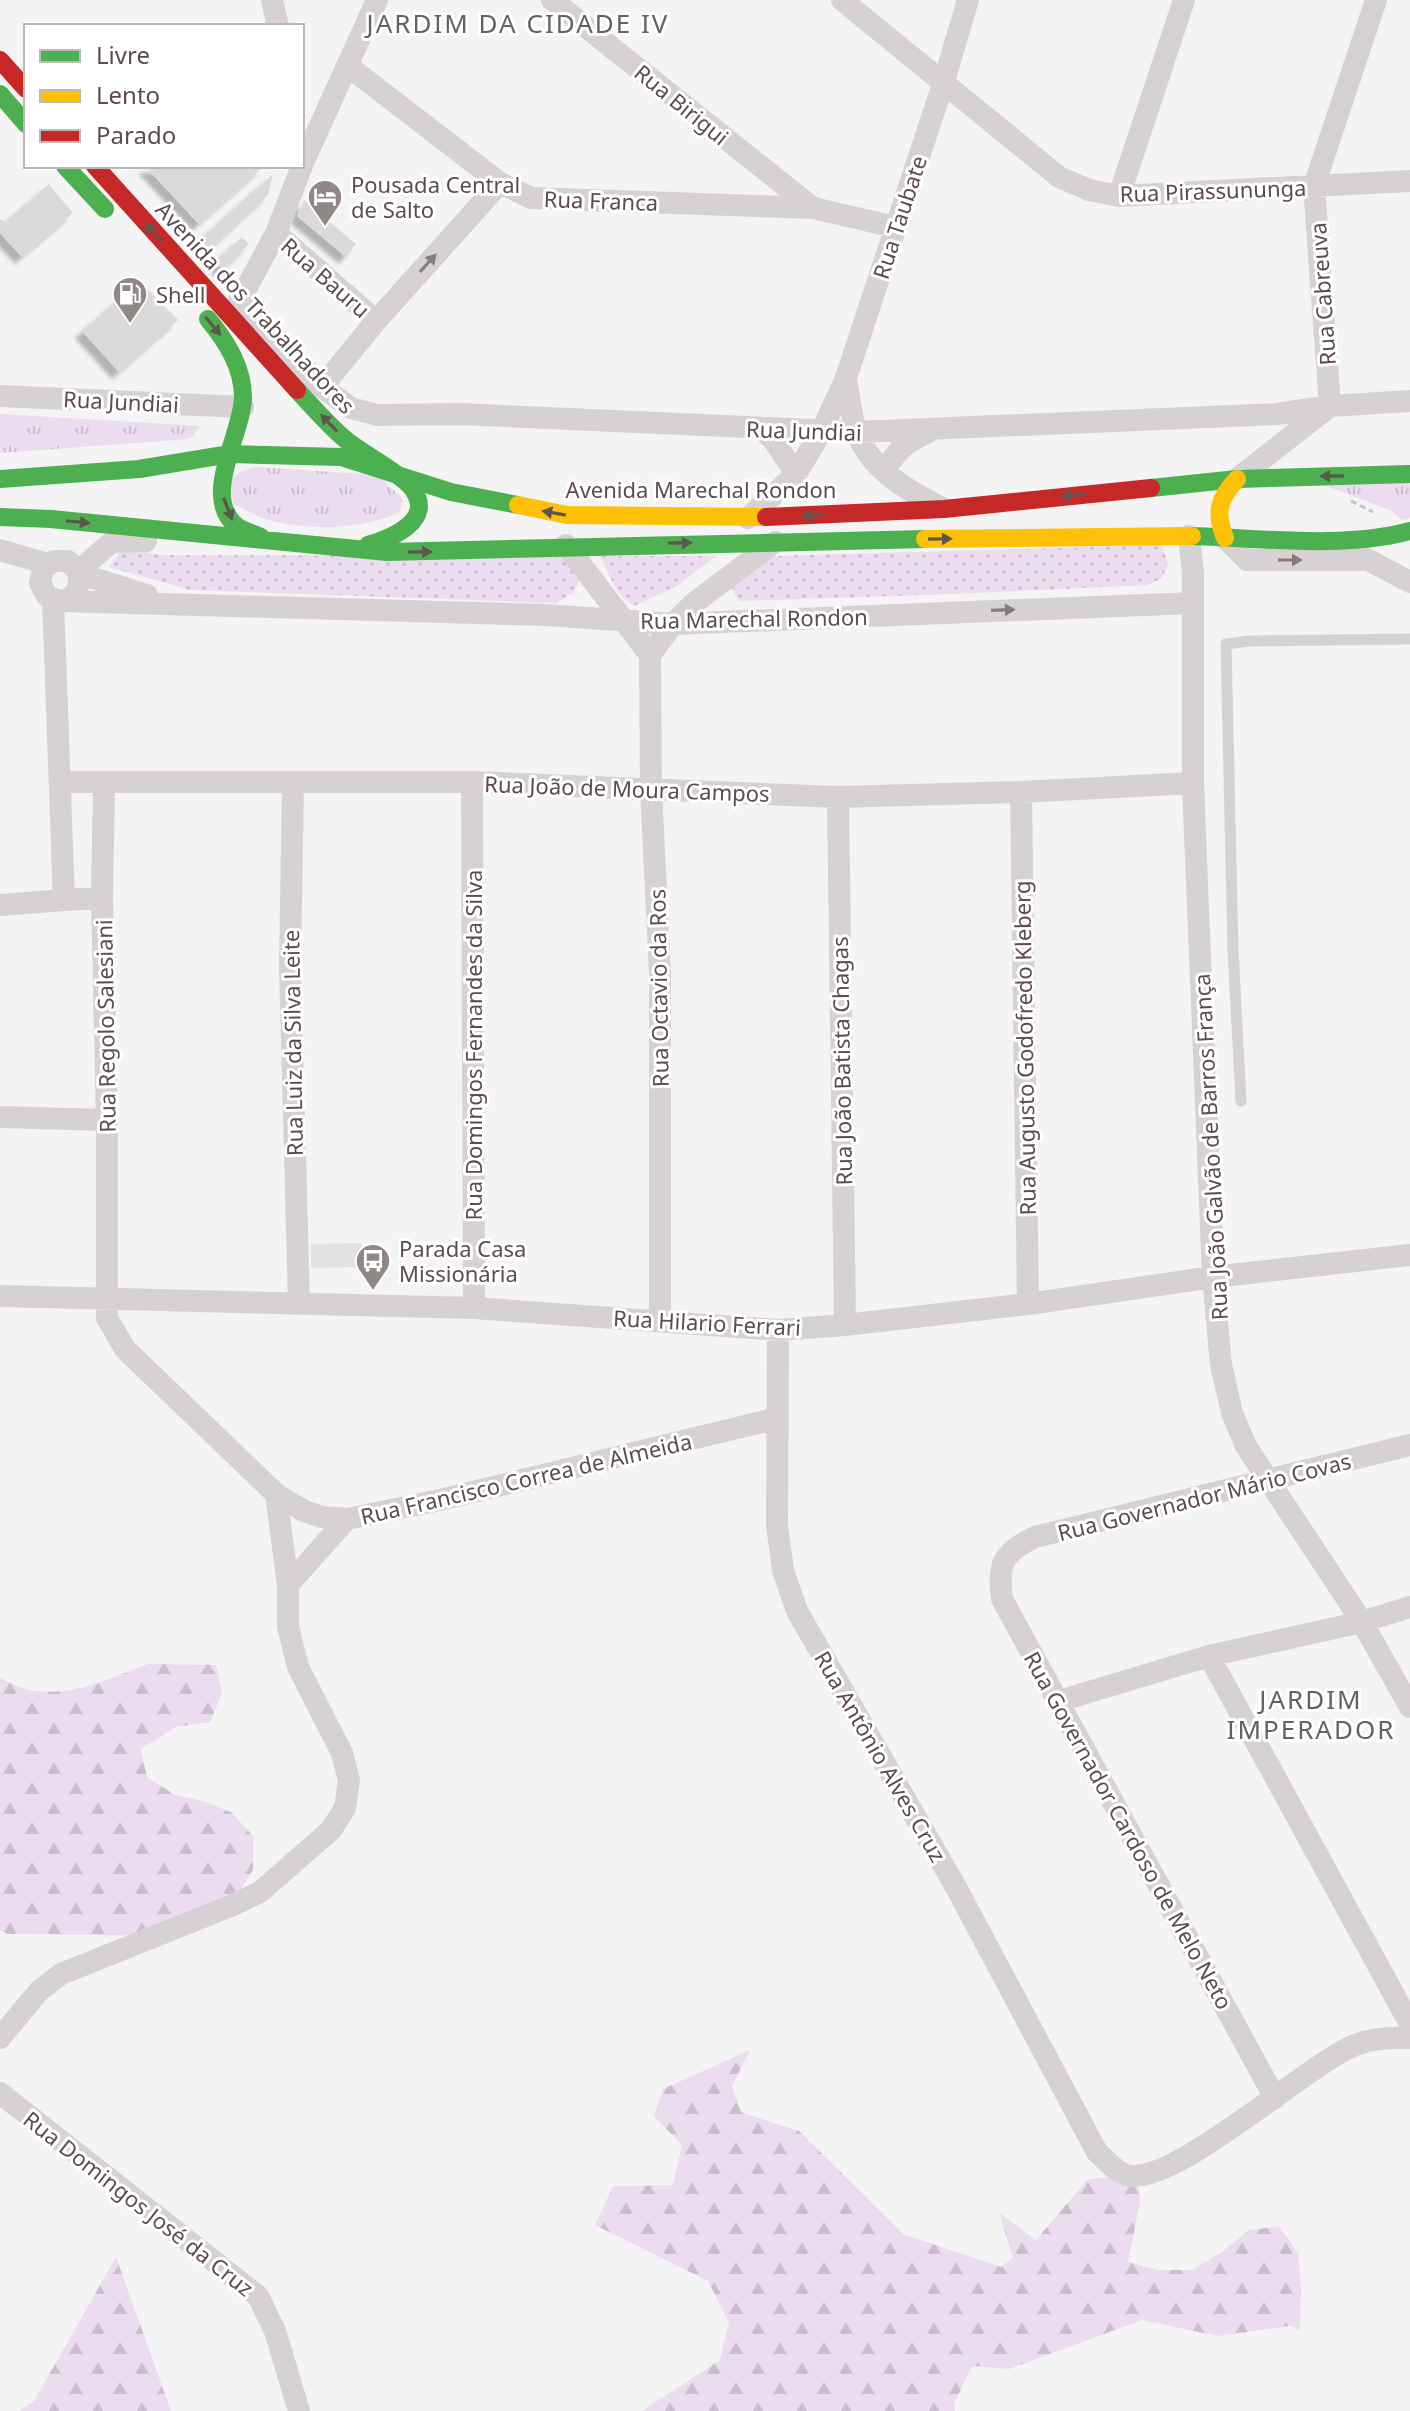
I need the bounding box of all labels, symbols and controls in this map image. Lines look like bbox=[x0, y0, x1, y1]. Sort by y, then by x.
district label: JARDIM DA CIDADE IV bbox=[364, 5, 669, 41]
legend bbox=[24, 24, 304, 168]
text: Livre bbox=[96, 38, 150, 71]
street label: Rua Birigui bbox=[629, 57, 735, 151]
text: Lento bbox=[96, 78, 160, 111]
text: Parado bbox=[96, 118, 176, 151]
street label: Rua Taubate bbox=[865, 152, 933, 282]
place label: Pousada Central de Salto bbox=[351, 169, 520, 224]
street label: Rua Pirassununga bbox=[1119, 172, 1307, 208]
hotel icon: Pousada Central de Salto bbox=[306, 178, 344, 228]
street label: Rua Franca bbox=[543, 183, 659, 217]
street label: Avenida dos Trabalhadores bbox=[150, 195, 362, 419]
street label: Rua Cabreuva bbox=[1302, 221, 1342, 367]
one-way arrow bbox=[145, 222, 162, 242]
street label: Rua Bauru bbox=[275, 230, 377, 324]
one-way arrow bbox=[419, 253, 436, 273]
fuel station icon: Shell bbox=[111, 275, 149, 325]
place label: Shell bbox=[156, 279, 205, 309]
one-way arrow bbox=[204, 316, 221, 336]
street label: Rua Jundiai bbox=[62, 383, 180, 419]
street label: Rua Jundiai bbox=[746, 413, 862, 447]
one-way arrow bbox=[320, 414, 338, 433]
one-way arrow bbox=[1319, 470, 1344, 483]
street label: Avenida Marechal Rondon bbox=[566, 474, 836, 504]
one-way arrow bbox=[1060, 489, 1085, 502]
one-way arrow bbox=[222, 498, 235, 522]
one-way arrow bbox=[541, 506, 566, 518]
one-way arrow bbox=[801, 509, 826, 522]
one-way arrow bbox=[66, 516, 91, 529]
one-way arrow bbox=[928, 533, 953, 545]
one-way arrow bbox=[668, 537, 693, 550]
one-way arrow bbox=[408, 546, 433, 558]
one-way arrow bbox=[1278, 554, 1303, 566]
street label: Rua Marechal Rondon bbox=[640, 601, 868, 635]
one-way arrow bbox=[991, 604, 1016, 617]
street label: Rua João de Moura Campos bbox=[484, 768, 770, 808]
street label: Rua Domingos Fernandes da Silva bbox=[458, 870, 488, 1220]
street label: Rua Augusto Godofredo Kleberg bbox=[1006, 880, 1042, 1216]
street label: Rua Octavio da Ros bbox=[641, 889, 675, 1087]
street label: Rua Regolo Salesiani bbox=[88, 919, 122, 1133]
street label: Rua Luiz da Silva Leite bbox=[275, 930, 309, 1156]
street label: Rua João Batista Chagas bbox=[824, 936, 858, 1186]
street label: Rua João Galvão de Barros França bbox=[1186, 973, 1234, 1321]
place label: Parada Casa Missionária bbox=[399, 1233, 526, 1288]
bus stop icon: Parada Casa Missionária bbox=[354, 1242, 392, 1292]
street label: Rua Hilario Ferrari bbox=[612, 1302, 802, 1342]
street label: Rua Francisco Correa de Almeida bbox=[357, 1425, 695, 1531]
street label: Rua Governador Mário Covas bbox=[1054, 1445, 1354, 1547]
street label: Rua Antônio Alves Cruz bbox=[808, 1645, 954, 1867]
street label: Rua Governador Cardoso de Melo Neto bbox=[1018, 1646, 1240, 2014]
district label: JARDIM IMPERADOR bbox=[1227, 1681, 1395, 1747]
street label: Rua Domingos José da Cruz bbox=[18, 2104, 260, 2302]

